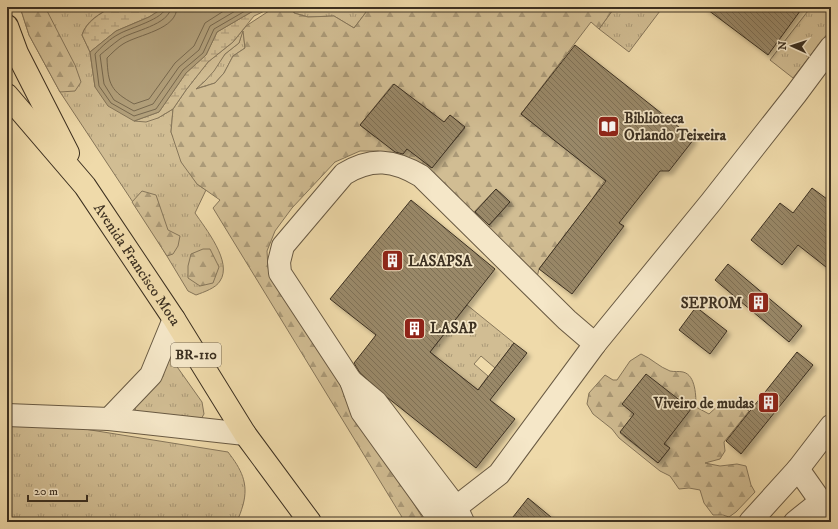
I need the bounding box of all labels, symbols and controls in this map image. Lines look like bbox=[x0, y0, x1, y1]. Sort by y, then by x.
north arrow bbox=[772, 26, 812, 66]
text: N bbox=[776, 41, 790, 50]
place label: Biblioteca Orlando Teixeira bbox=[624, 109, 727, 145]
library icon: Biblioteca Orlando Teixeira bbox=[595, 114, 621, 140]
street label: Avenida Francisco Mota bbox=[90, 199, 185, 329]
building icon: LASAPSA bbox=[379, 248, 405, 274]
place label: LASAPSA bbox=[408, 252, 473, 271]
building icon: SEPROM bbox=[745, 290, 771, 316]
place label: SEPROM bbox=[681, 294, 742, 313]
building icon: LASAP bbox=[402, 315, 428, 341]
place label: LASAP bbox=[430, 319, 477, 338]
road number: BR-110 bbox=[171, 343, 221, 367]
building icon: Viveiro de mudas bbox=[756, 390, 782, 416]
place label: Viveiro de mudas bbox=[653, 394, 754, 413]
scale bar bbox=[28, 477, 87, 503]
text: 20 m bbox=[34, 484, 58, 499]

